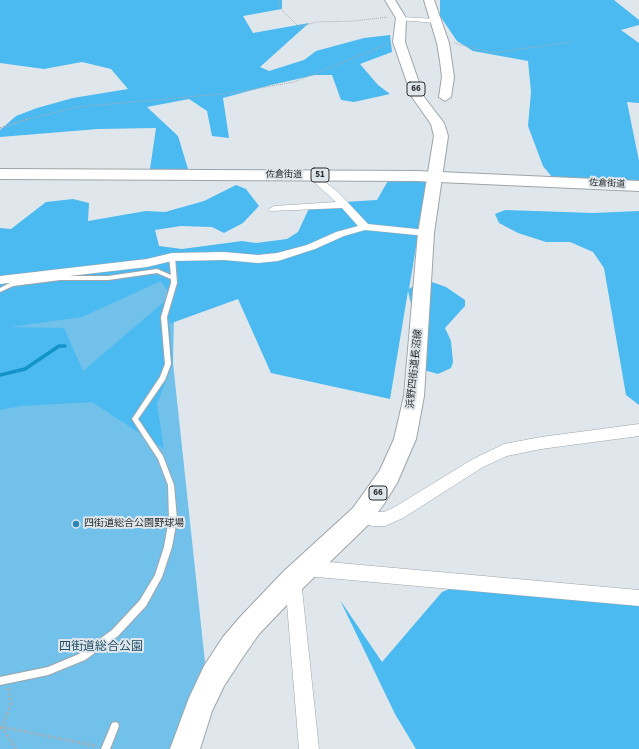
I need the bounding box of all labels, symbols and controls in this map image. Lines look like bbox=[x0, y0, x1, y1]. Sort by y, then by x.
road number: 66 bbox=[407, 82, 425, 96]
road number: 51 bbox=[311, 168, 329, 182]
street label: 佐倉街道 bbox=[266, 170, 302, 180]
street label: 佐倉街道 bbox=[589, 178, 625, 190]
street label: 浜野四街道長沼線 bbox=[405, 329, 425, 409]
road number: 66 bbox=[369, 486, 387, 500]
place label: 四街道総合公園野球場 bbox=[84, 518, 184, 530]
marker: 四街道総合公園野球場 bbox=[71, 519, 81, 529]
park label: 四街道総合公園 bbox=[59, 640, 143, 654]

